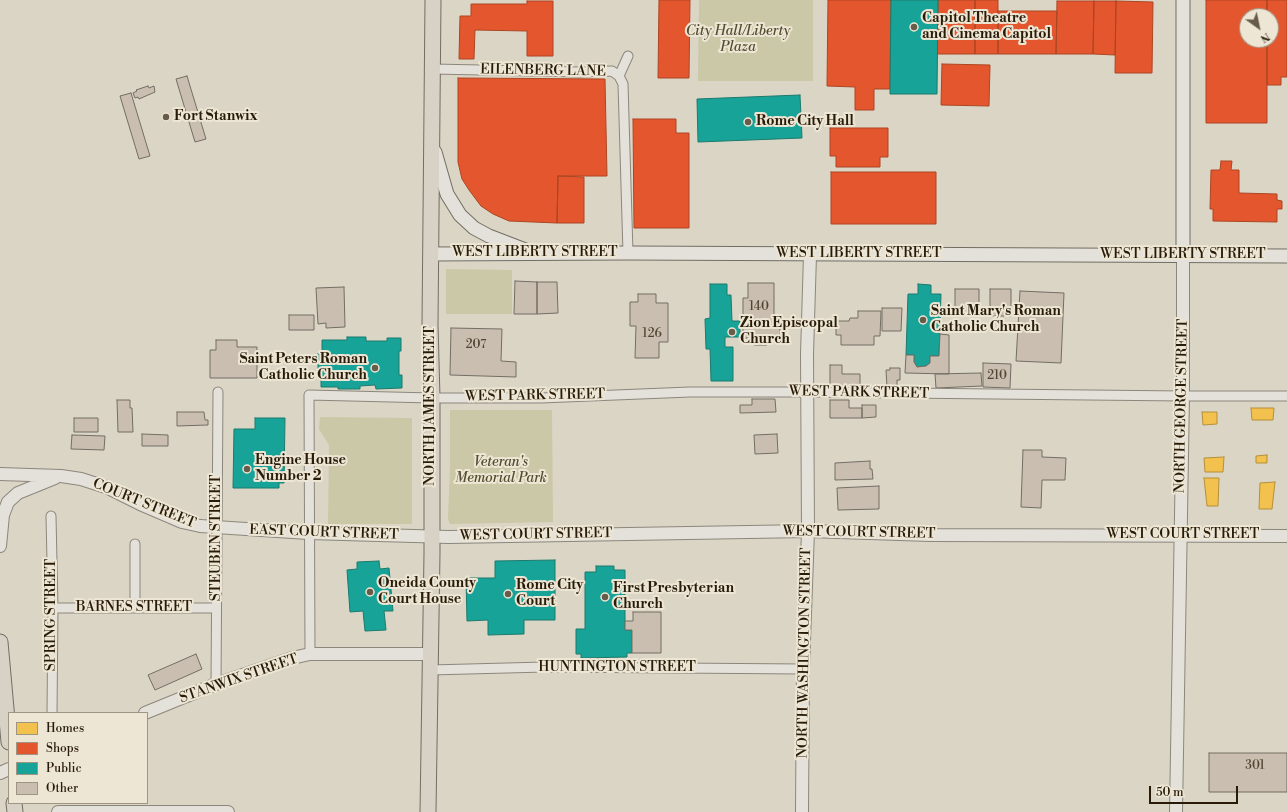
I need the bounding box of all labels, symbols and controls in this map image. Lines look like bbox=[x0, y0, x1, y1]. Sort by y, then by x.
north arrow bbox=[1239, 8, 1279, 48]
place label: Capitol Theatre and Cinema Capitol bbox=[922, 11, 1051, 44]
marker: Capitol Theatre and Cinema Capitol bbox=[909, 22, 919, 32]
park label: City Hall/Liberty Plaza bbox=[686, 24, 790, 56]
text: N bbox=[1258, 29, 1272, 45]
street label: EILENBERG LANE bbox=[480, 62, 606, 80]
place label: Fort Stanwix bbox=[174, 109, 258, 125]
marker: Fort Stanwix bbox=[161, 112, 171, 122]
place label: Rome City Hall bbox=[756, 114, 854, 130]
marker: Rome City Hall bbox=[743, 117, 753, 127]
street label: WEST LIBERTY STREET bbox=[452, 245, 618, 261]
street label: WEST LIBERTY STREET bbox=[776, 246, 942, 262]
street label: WEST LIBERTY STREET bbox=[1100, 247, 1266, 263]
house number: 140 bbox=[749, 300, 769, 314]
place label: Saint Mary's Roman Catholic Church bbox=[931, 304, 1061, 336]
marker: Saint Mary's Roman Catholic Church bbox=[918, 315, 928, 325]
place label: Zion Episcopal Church bbox=[740, 316, 838, 348]
street label: NORTH GEORGE STREET bbox=[1172, 319, 1192, 493]
street label: NORTH JAMES STREET bbox=[423, 326, 439, 486]
house number: 126 bbox=[642, 327, 662, 341]
marker: Zion Episcopal Church bbox=[727, 327, 737, 337]
house number: 207 bbox=[466, 338, 486, 352]
place label: Saint Peters Roman Catholic Church bbox=[240, 352, 367, 384]
marker: Saint Peters Roman Catholic Church bbox=[370, 363, 380, 373]
house number: 210 bbox=[987, 369, 1007, 383]
street label: WEST PARK STREET bbox=[789, 383, 929, 403]
street label: WEST PARK STREET bbox=[465, 386, 605, 406]
place label: Engine House Number 2 bbox=[255, 453, 346, 486]
park label: Veteran's Memorial Park bbox=[455, 455, 547, 488]
marker: Engine House Number 2 bbox=[242, 464, 252, 474]
street label: STEUBEN STREET bbox=[209, 475, 225, 601]
street label: COURT STREET bbox=[90, 476, 198, 532]
street label: EAST COURT STREET bbox=[249, 522, 399, 544]
street label: WEST COURT STREET bbox=[782, 523, 936, 543]
street label: WEST COURT STREET bbox=[459, 525, 613, 545]
street label: WEST COURT STREET bbox=[1107, 527, 1259, 543]
street label: NORTH WASHINGTON STREET bbox=[795, 547, 815, 759]
street label: SPRING STREET bbox=[44, 559, 60, 671]
place label: Oneida County Court House bbox=[378, 576, 476, 608]
place label: Rome City Court bbox=[516, 578, 583, 610]
place label: First Presbyterian Church bbox=[613, 581, 734, 614]
marker: Oneida County Court House bbox=[365, 587, 375, 597]
marker: Rome City Court bbox=[503, 589, 513, 599]
marker: First Presbyterian Church bbox=[600, 592, 610, 602]
street label: BARNES STREET bbox=[76, 600, 192, 616]
street label: STANWIX STREET bbox=[178, 651, 300, 707]
street label: HUNTINGTON STREET bbox=[538, 660, 696, 676]
legend bbox=[8, 712, 148, 804]
text: Homes bbox=[46, 721, 84, 736]
text: Shops bbox=[46, 741, 79, 756]
house number: 301 bbox=[1245, 759, 1265, 773]
text: Public bbox=[46, 761, 82, 776]
scale bar bbox=[1151, 778, 1240, 804]
text: Other bbox=[46, 781, 78, 796]
text: 50 m bbox=[1156, 785, 1184, 800]

